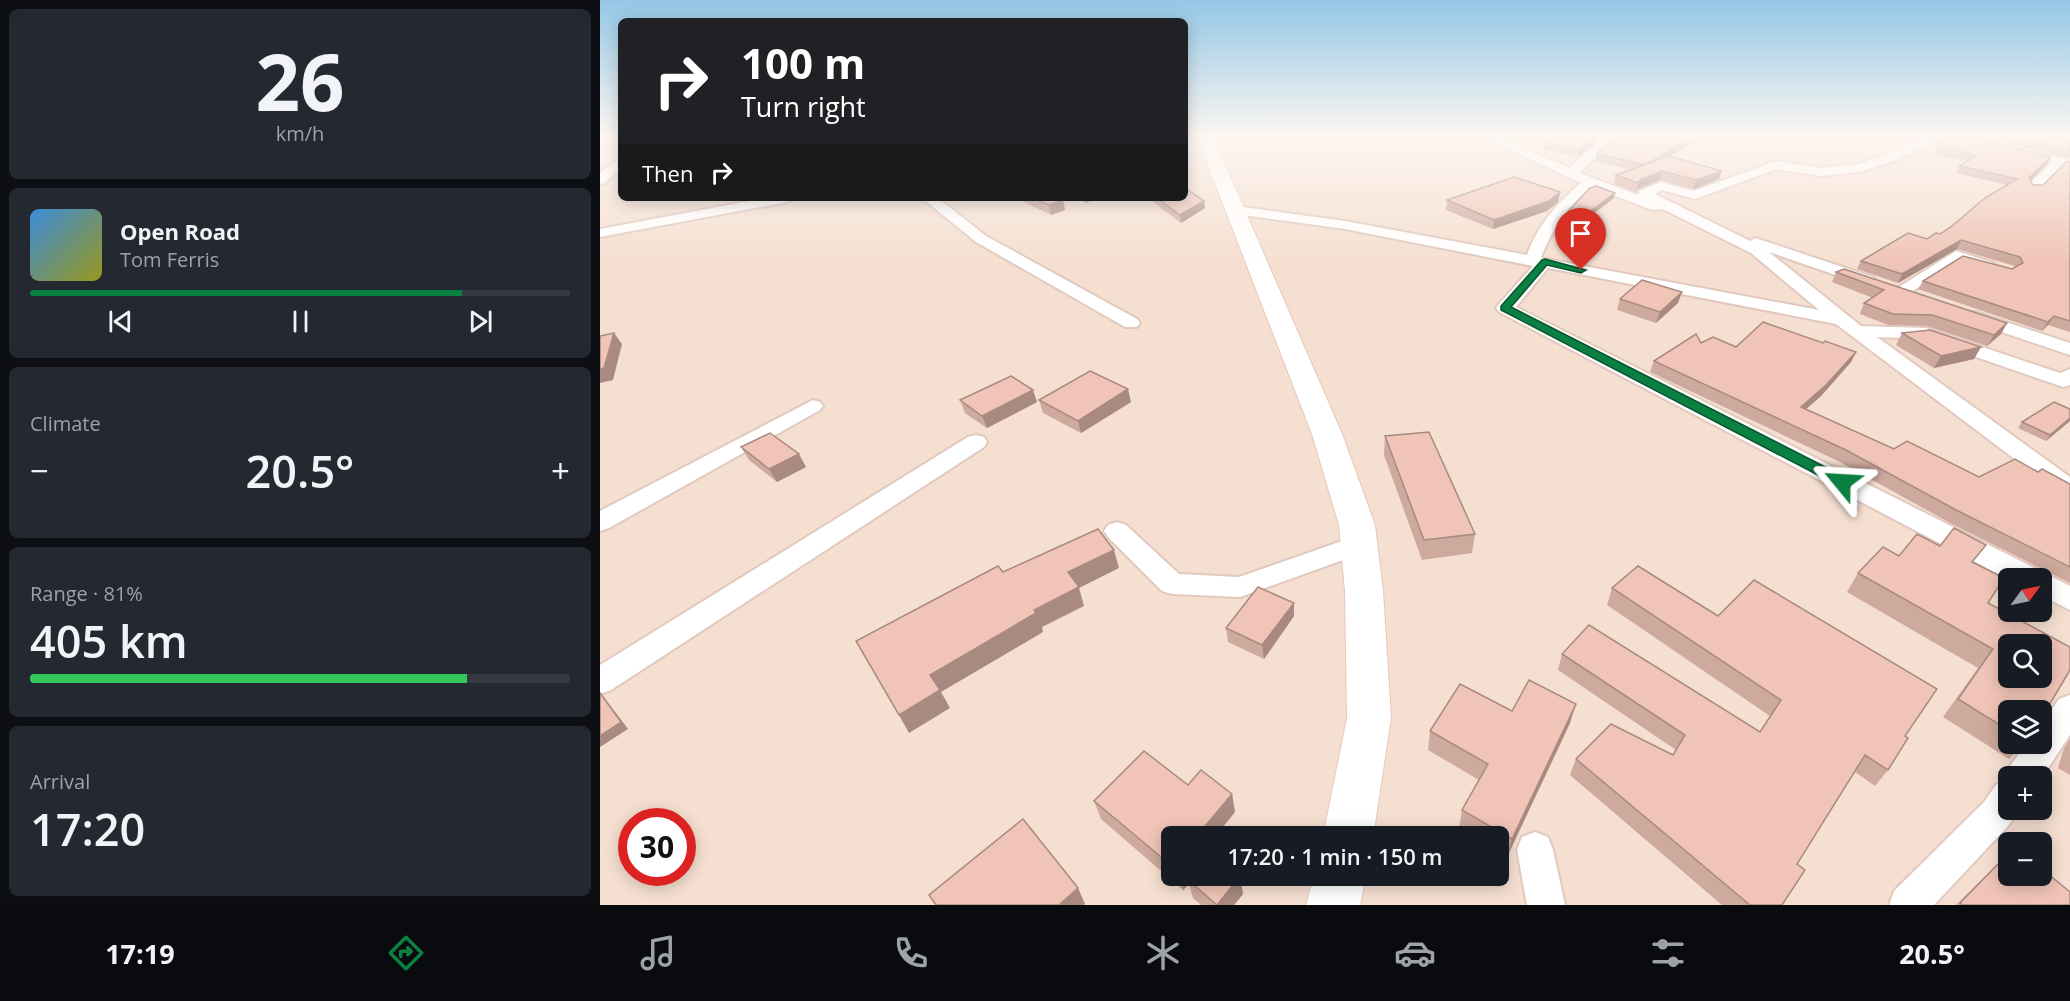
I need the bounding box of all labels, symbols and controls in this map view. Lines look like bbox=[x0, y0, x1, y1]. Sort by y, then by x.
text: 26 bbox=[255, 28, 345, 134]
text: 100 m bbox=[741, 34, 865, 91]
icon: right bbox=[642, 42, 720, 120]
text: Turn right bbox=[741, 88, 866, 125]
text: km/h bbox=[276, 120, 324, 147]
icon: right bbox=[705, 156, 738, 189]
text: Then bbox=[642, 158, 693, 188]
pin bbox=[1555, 208, 1606, 270]
text: Open Road bbox=[120, 216, 240, 246]
icon: arrive bbox=[1564, 217, 1597, 250]
text: Tom Ferris bbox=[120, 246, 219, 273]
icon: previous bbox=[104, 305, 137, 338]
icon: pause bbox=[284, 305, 317, 338]
icon: next bbox=[464, 305, 497, 338]
text: Climate bbox=[30, 410, 101, 437]
text: 20.5° bbox=[246, 440, 354, 501]
text: − bbox=[30, 448, 49, 493]
text: + bbox=[551, 448, 570, 493]
position arrow bbox=[1810, 450, 1874, 514]
north arrow bbox=[1998, 568, 2052, 622]
map controls bbox=[1998, 568, 2052, 886]
text: Range · 81% bbox=[30, 580, 143, 607]
text: 405 km bbox=[30, 610, 188, 671]
button: search bbox=[1998, 634, 2052, 688]
button: layers bbox=[1998, 700, 2052, 754]
button: + bbox=[1998, 766, 2052, 820]
text: Arrival bbox=[30, 768, 90, 795]
text: 17:20 bbox=[30, 798, 145, 859]
speed limit sign: 30 bbox=[618, 808, 696, 886]
button: − bbox=[1998, 832, 2052, 886]
text: 17:20 · 1 min · 150 m bbox=[1227, 841, 1443, 871]
icon: directions bbox=[385, 932, 427, 974]
icon: music bbox=[637, 932, 679, 974]
icon: phone bbox=[890, 932, 932, 974]
icon: climate bbox=[1142, 932, 1184, 974]
icon: car bbox=[1394, 932, 1436, 974]
icon: filters bbox=[1647, 932, 1689, 974]
text: 17:19 bbox=[105, 935, 175, 972]
text: 20.5° bbox=[1899, 935, 1965, 972]

